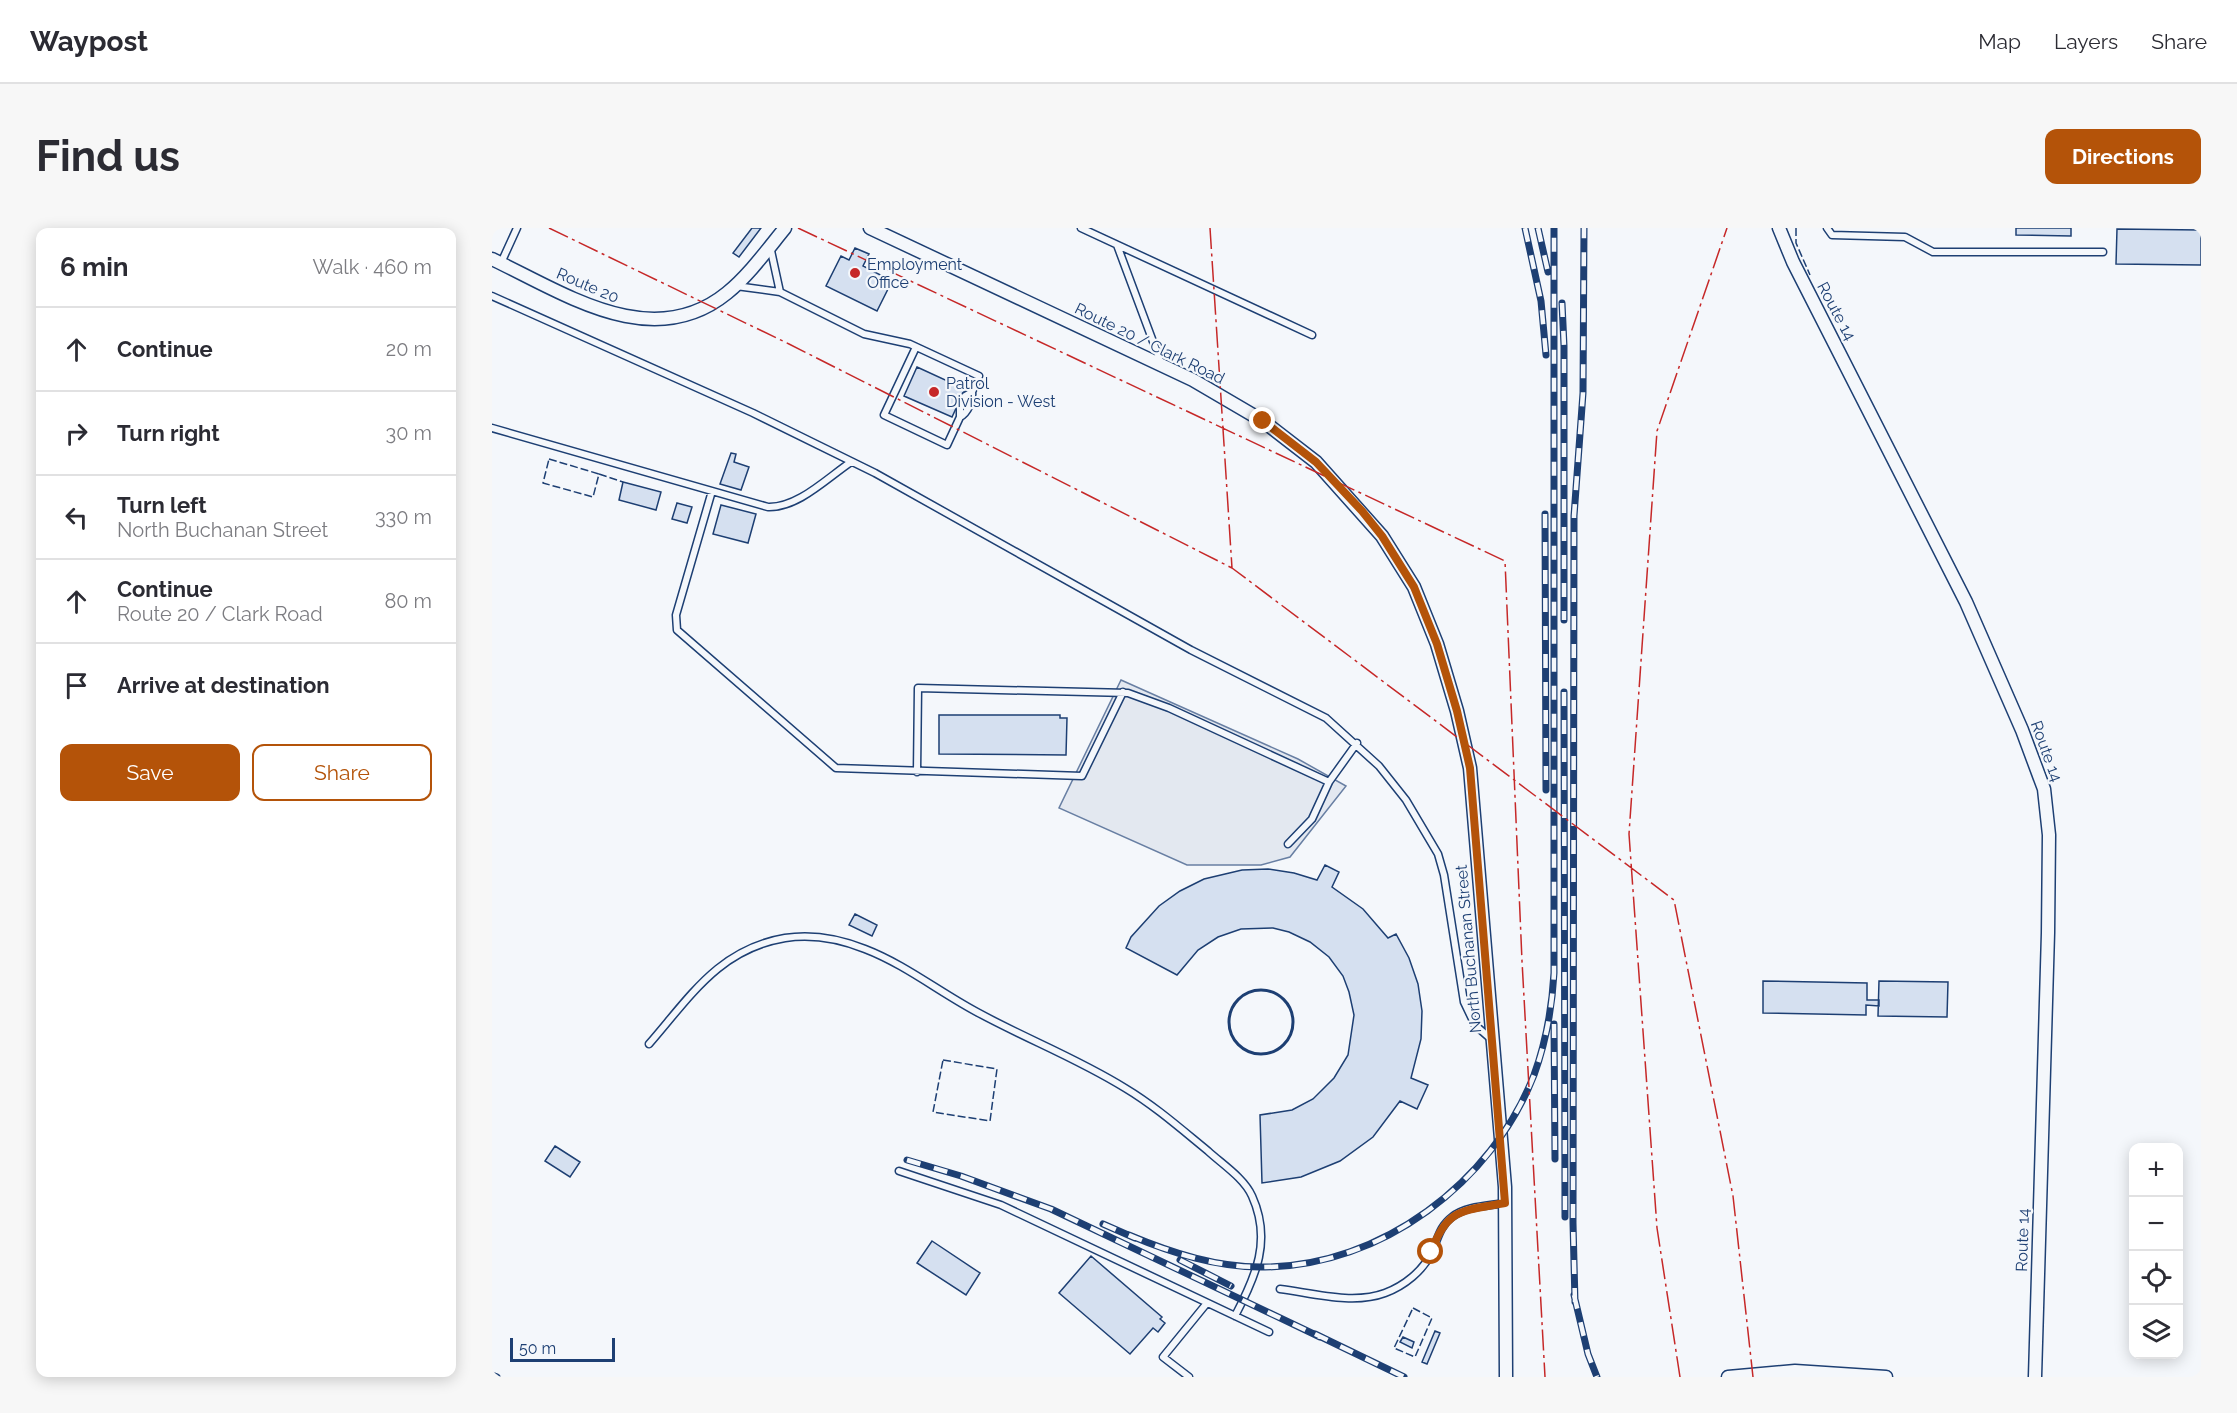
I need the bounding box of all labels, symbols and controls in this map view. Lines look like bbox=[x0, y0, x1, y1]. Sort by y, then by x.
text: Waypost bbox=[30, 25, 148, 58]
text: Map bbox=[1978, 29, 2021, 54]
text: Layers bbox=[2054, 29, 2118, 54]
text: Share bbox=[2151, 29, 2207, 54]
button: Directions bbox=[2045, 129, 2201, 184]
text: Find us bbox=[36, 132, 180, 181]
text: 6 min bbox=[60, 252, 129, 282]
text: Walk · 460 m bbox=[313, 255, 432, 279]
place label: Employment Office bbox=[867, 255, 963, 292]
street label: Route 20 bbox=[554, 264, 622, 307]
marker: Employment Office bbox=[848, 266, 862, 280]
street label: Route 14 bbox=[1813, 279, 1860, 344]
street label: Route 20 / Clark Road bbox=[1072, 299, 1228, 388]
icon: ahead bbox=[60, 333, 93, 366]
text: Continue bbox=[117, 336, 213, 362]
text: 20 m bbox=[386, 337, 432, 361]
place label: Patrol Division - West bbox=[946, 374, 1056, 411]
marker: Patrol Division - West bbox=[927, 385, 941, 399]
route end bbox=[1249, 407, 1275, 433]
icon: right bbox=[60, 417, 93, 450]
text: Turn right bbox=[117, 420, 220, 446]
text: 30 m bbox=[386, 421, 432, 445]
text: Turn left bbox=[117, 492, 207, 518]
icon: left bbox=[60, 501, 93, 534]
text: 330 m bbox=[375, 505, 432, 529]
text: North Buchanan Street bbox=[117, 518, 328, 542]
text: Continue bbox=[117, 576, 213, 602]
icon: ahead bbox=[60, 585, 93, 618]
text: 80 m bbox=[384, 589, 432, 613]
text: Route 20 / Clark Road bbox=[117, 602, 323, 626]
icon: arrive bbox=[60, 669, 93, 702]
text: Arrive at destination bbox=[117, 672, 330, 698]
street label: Route 14 bbox=[2027, 718, 2066, 784]
button: Save bbox=[60, 744, 240, 801]
button: Share bbox=[252, 744, 432, 801]
street label: North Buchanan Street bbox=[1452, 863, 1485, 1034]
map controls bbox=[2129, 1143, 2183, 1359]
button: + bbox=[2129, 1143, 2183, 1197]
button: − bbox=[2129, 1197, 2183, 1251]
street label: Route 14 bbox=[2012, 1208, 2033, 1272]
route start bbox=[1417, 1238, 1443, 1264]
button: locate bbox=[2129, 1251, 2183, 1305]
button: layers bbox=[2129, 1305, 2183, 1359]
scale bar bbox=[510, 1335, 615, 1362]
text: 50 m bbox=[519, 1339, 556, 1358]

